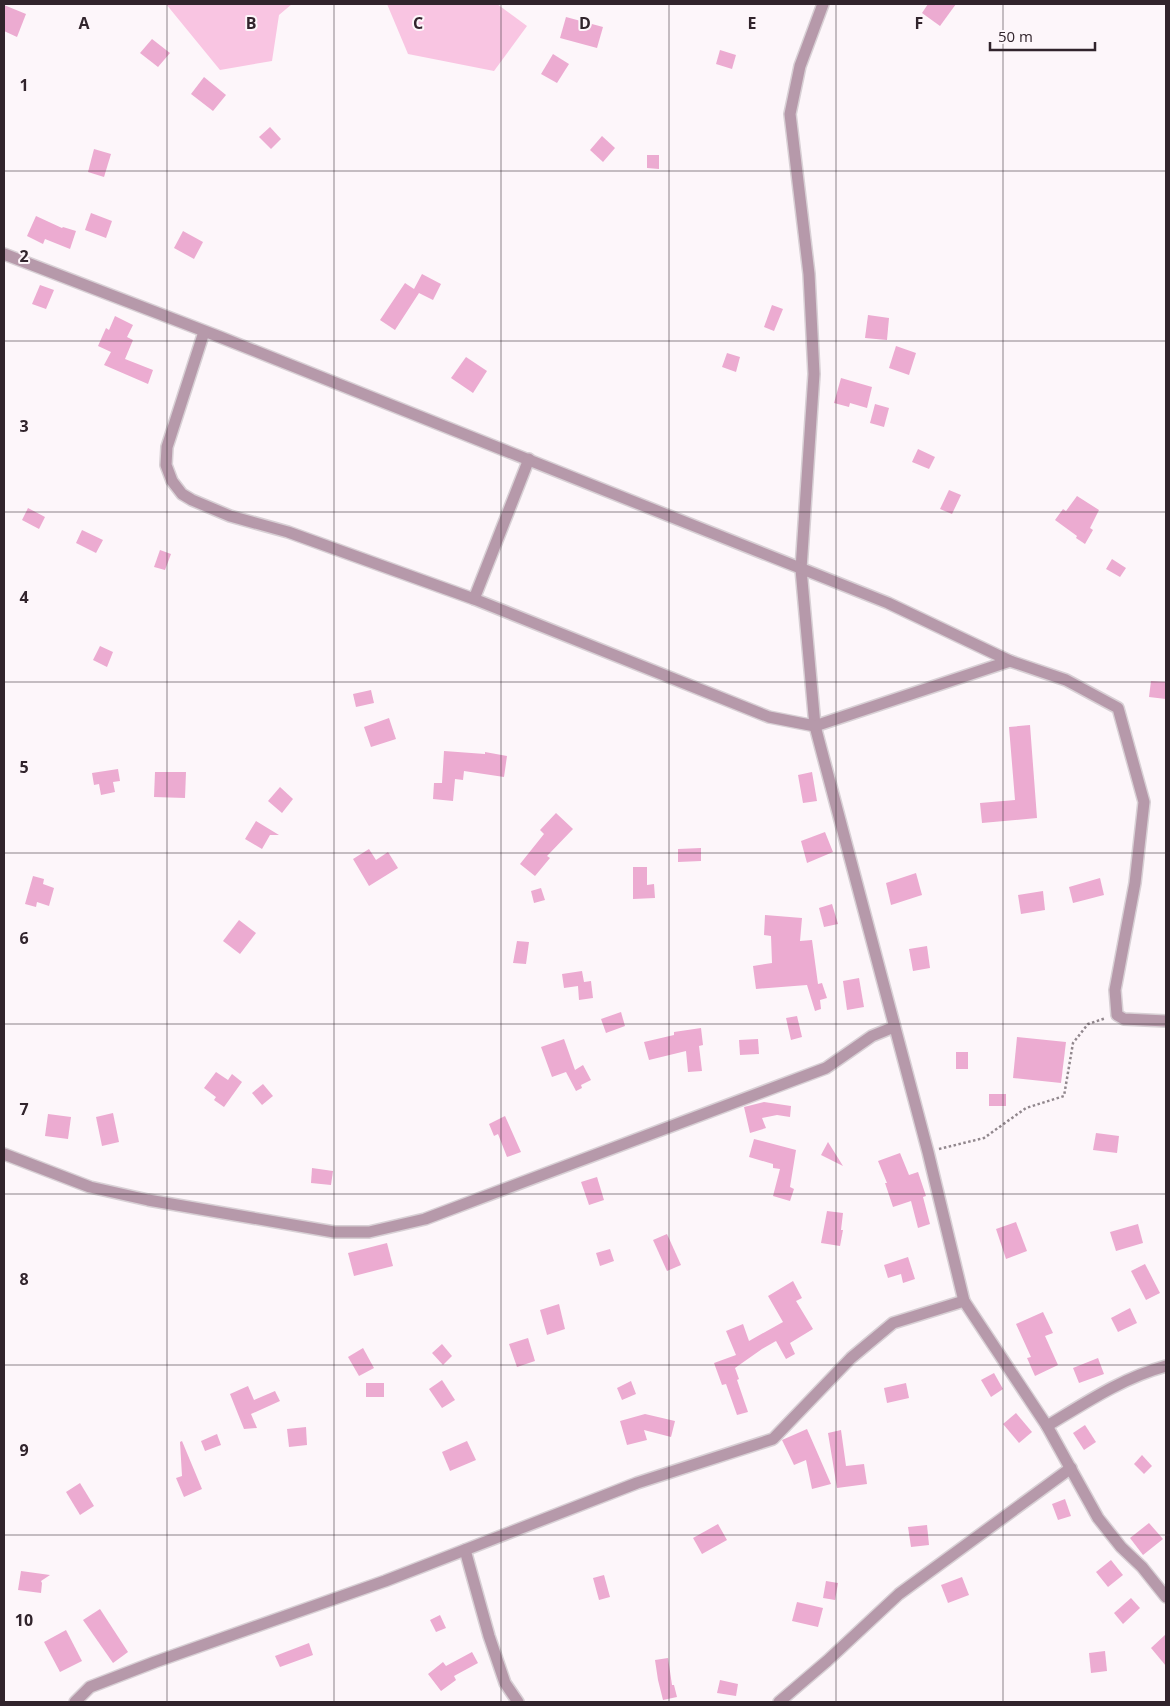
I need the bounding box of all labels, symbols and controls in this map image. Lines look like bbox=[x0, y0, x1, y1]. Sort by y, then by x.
text: A bbox=[78, 12, 90, 34]
text: B bbox=[246, 12, 256, 34]
text: C bbox=[413, 12, 423, 34]
text: D bbox=[579, 12, 591, 34]
text: E bbox=[748, 12, 757, 34]
text: F bbox=[915, 12, 923, 34]
scale bar bbox=[990, 20, 1095, 52]
text: 50 m bbox=[998, 26, 1033, 46]
text: 1 bbox=[19, 74, 29, 96]
text: 2 bbox=[19, 245, 29, 267]
text: 3 bbox=[19, 415, 29, 437]
text: 4 bbox=[19, 586, 29, 608]
text: 5 bbox=[19, 756, 29, 778]
text: 6 bbox=[19, 927, 29, 949]
text: 7 bbox=[19, 1098, 29, 1120]
text: 8 bbox=[19, 1268, 29, 1290]
text: 9 bbox=[19, 1439, 29, 1461]
text: 10 bbox=[15, 1609, 33, 1631]

